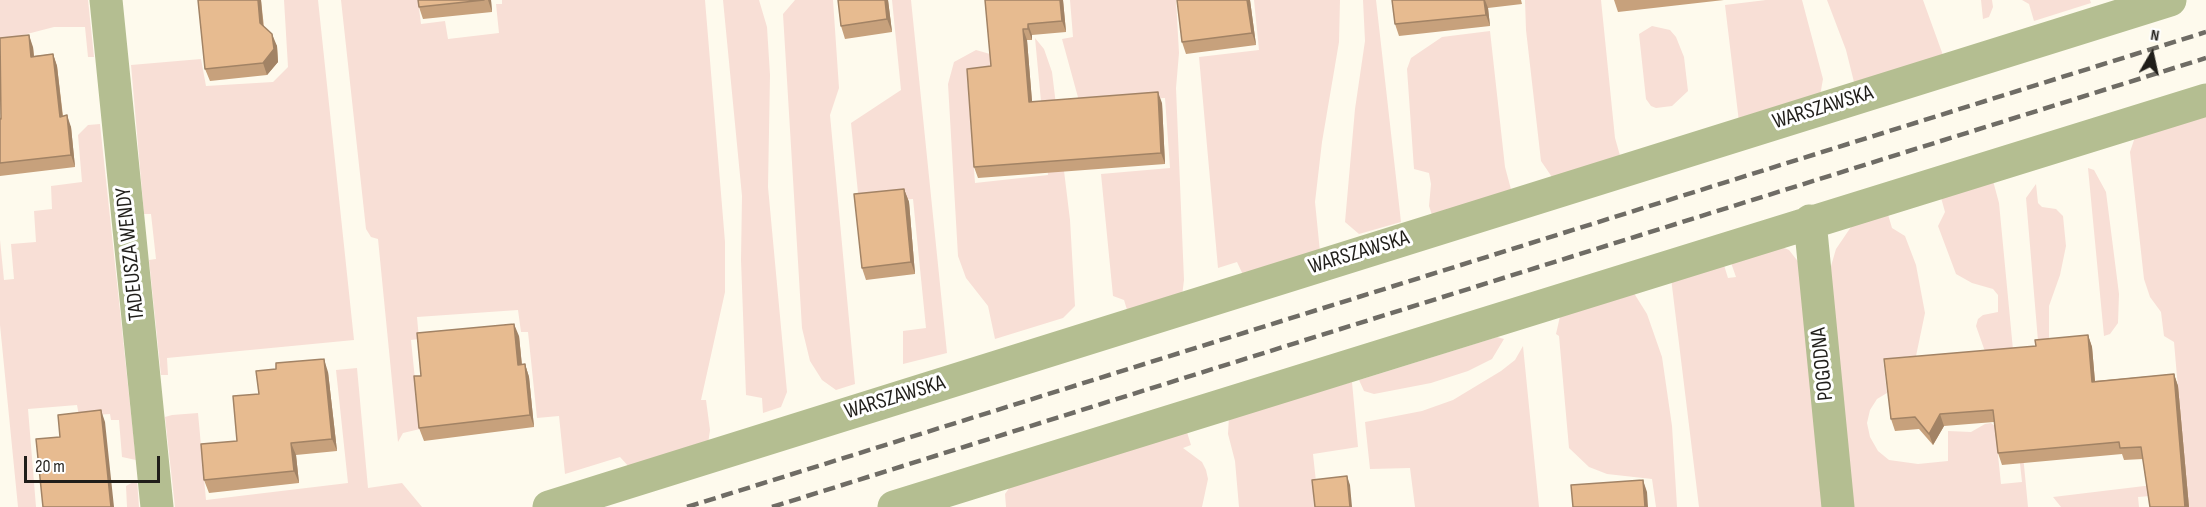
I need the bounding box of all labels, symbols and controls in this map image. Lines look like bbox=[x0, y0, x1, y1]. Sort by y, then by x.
north arrow bbox=[2122, 24, 2182, 84]
text: N bbox=[2149, 26, 2161, 46]
street label: WARSZAWSKA bbox=[1769, 80, 1877, 136]
street label: TADEUSZA WENDY bbox=[111, 186, 151, 322]
street label: WARSZAWSKA bbox=[1305, 225, 1413, 281]
street label: POGODNA bbox=[1806, 326, 1840, 402]
street label: WARSZAWSKA bbox=[841, 370, 949, 426]
scale bar bbox=[27, 444, 164, 482]
text: 20 m bbox=[35, 456, 65, 477]

